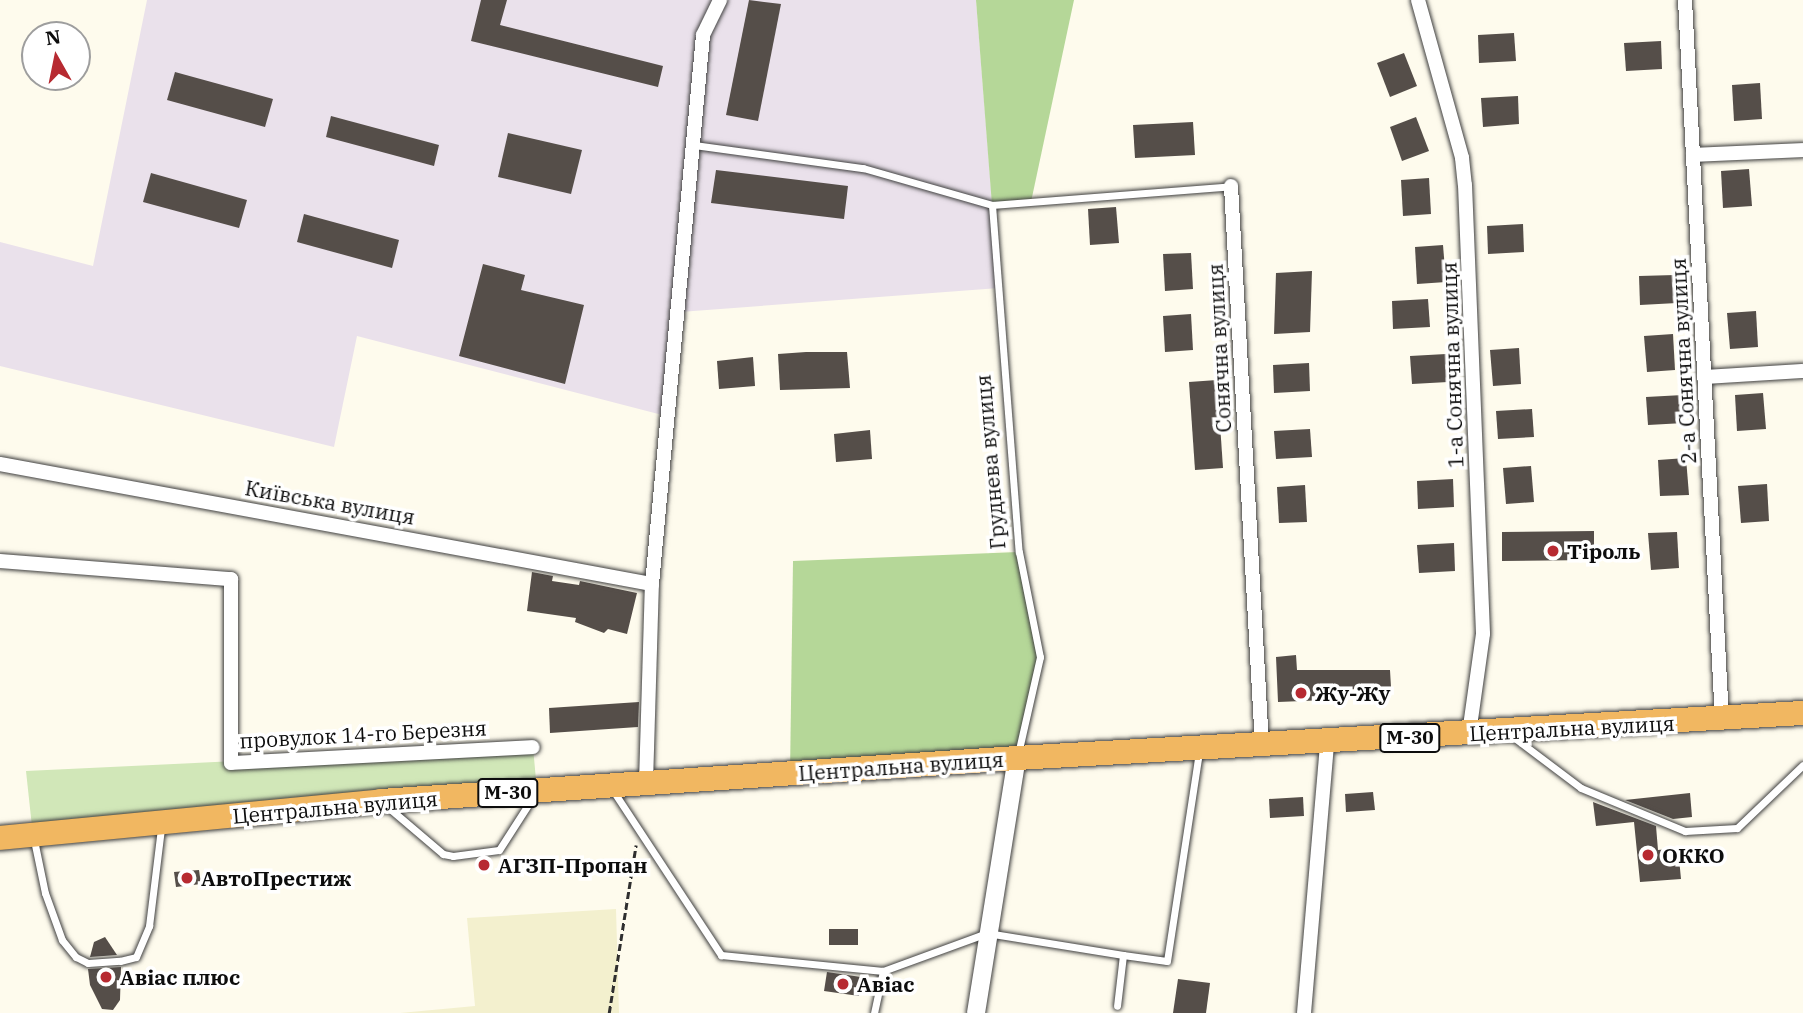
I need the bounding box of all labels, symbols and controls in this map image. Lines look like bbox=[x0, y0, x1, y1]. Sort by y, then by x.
north arrow bbox=[21, 21, 91, 91]
text: N bbox=[44, 24, 62, 50]
street label: 2-а Сонячна вулиця bbox=[1665, 257, 1701, 465]
street label: 1-а Сонячна вулиця bbox=[1436, 261, 1468, 469]
street label: Сонячна вулиця bbox=[1202, 263, 1236, 433]
street label: Груднева вулиця bbox=[970, 374, 1010, 550]
street label: Київська вулиця bbox=[243, 475, 417, 529]
place label: Тіроль bbox=[1567, 538, 1640, 564]
marker: Тіроль bbox=[1545, 543, 1561, 559]
place label: Жу-Жу bbox=[1315, 680, 1390, 706]
marker: Жу-Жу bbox=[1293, 685, 1309, 701]
street label: Центральна вулиця bbox=[1469, 710, 1675, 746]
street label: провулок 14-го Березня bbox=[239, 715, 487, 753]
road number: М-30 bbox=[1378, 722, 1442, 754]
street label: Центральна вулиця bbox=[797, 746, 1005, 786]
road number: М-30 bbox=[476, 778, 540, 808]
street label: Центральна вулиця bbox=[231, 785, 439, 829]
place label: ОККО bbox=[1662, 842, 1725, 868]
marker: ОККО bbox=[1640, 847, 1656, 863]
place label: АГЗП-Пропан bbox=[498, 852, 647, 878]
marker: АГЗП-Пропан bbox=[476, 857, 492, 873]
place label: АвтоПрестиж bbox=[201, 865, 351, 891]
marker: АвтоПрестиж bbox=[179, 870, 195, 886]
place label: Авіас плюс bbox=[120, 964, 240, 990]
marker: Авіас плюс bbox=[98, 969, 114, 985]
place label: Авіас bbox=[857, 971, 915, 997]
marker: Авіас bbox=[835, 976, 851, 992]

